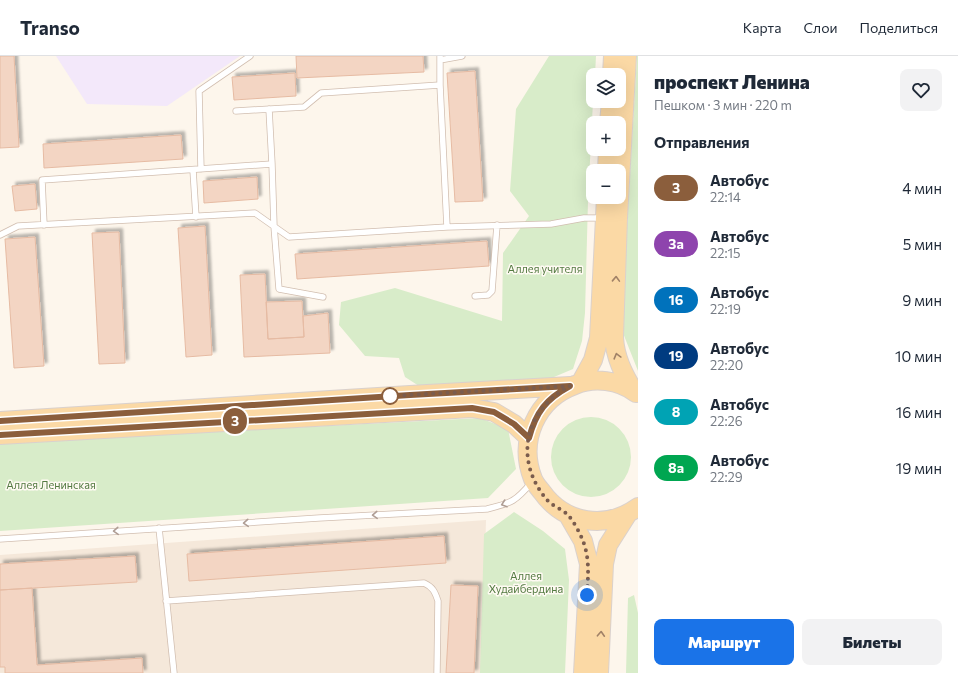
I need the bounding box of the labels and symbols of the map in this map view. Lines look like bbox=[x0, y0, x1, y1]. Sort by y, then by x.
park label: Аллея учителя bbox=[508, 262, 582, 275]
one-way arrow bbox=[611, 276, 620, 282]
one-way arrow bbox=[613, 353, 622, 360]
unlabelled marker bbox=[381, 387, 399, 405]
line badge: 3 bbox=[222, 408, 248, 434]
park label: Аллея Ленинская bbox=[6, 478, 96, 491]
one-way arrow bbox=[501, 500, 508, 508]
one-way arrow bbox=[372, 510, 378, 519]
one-way arrow bbox=[243, 518, 249, 527]
one-way arrow bbox=[113, 527, 119, 535]
park label: Аллея Худайбердина bbox=[489, 569, 563, 595]
your location bbox=[577, 585, 597, 605]
one-way arrow bbox=[596, 631, 605, 637]

